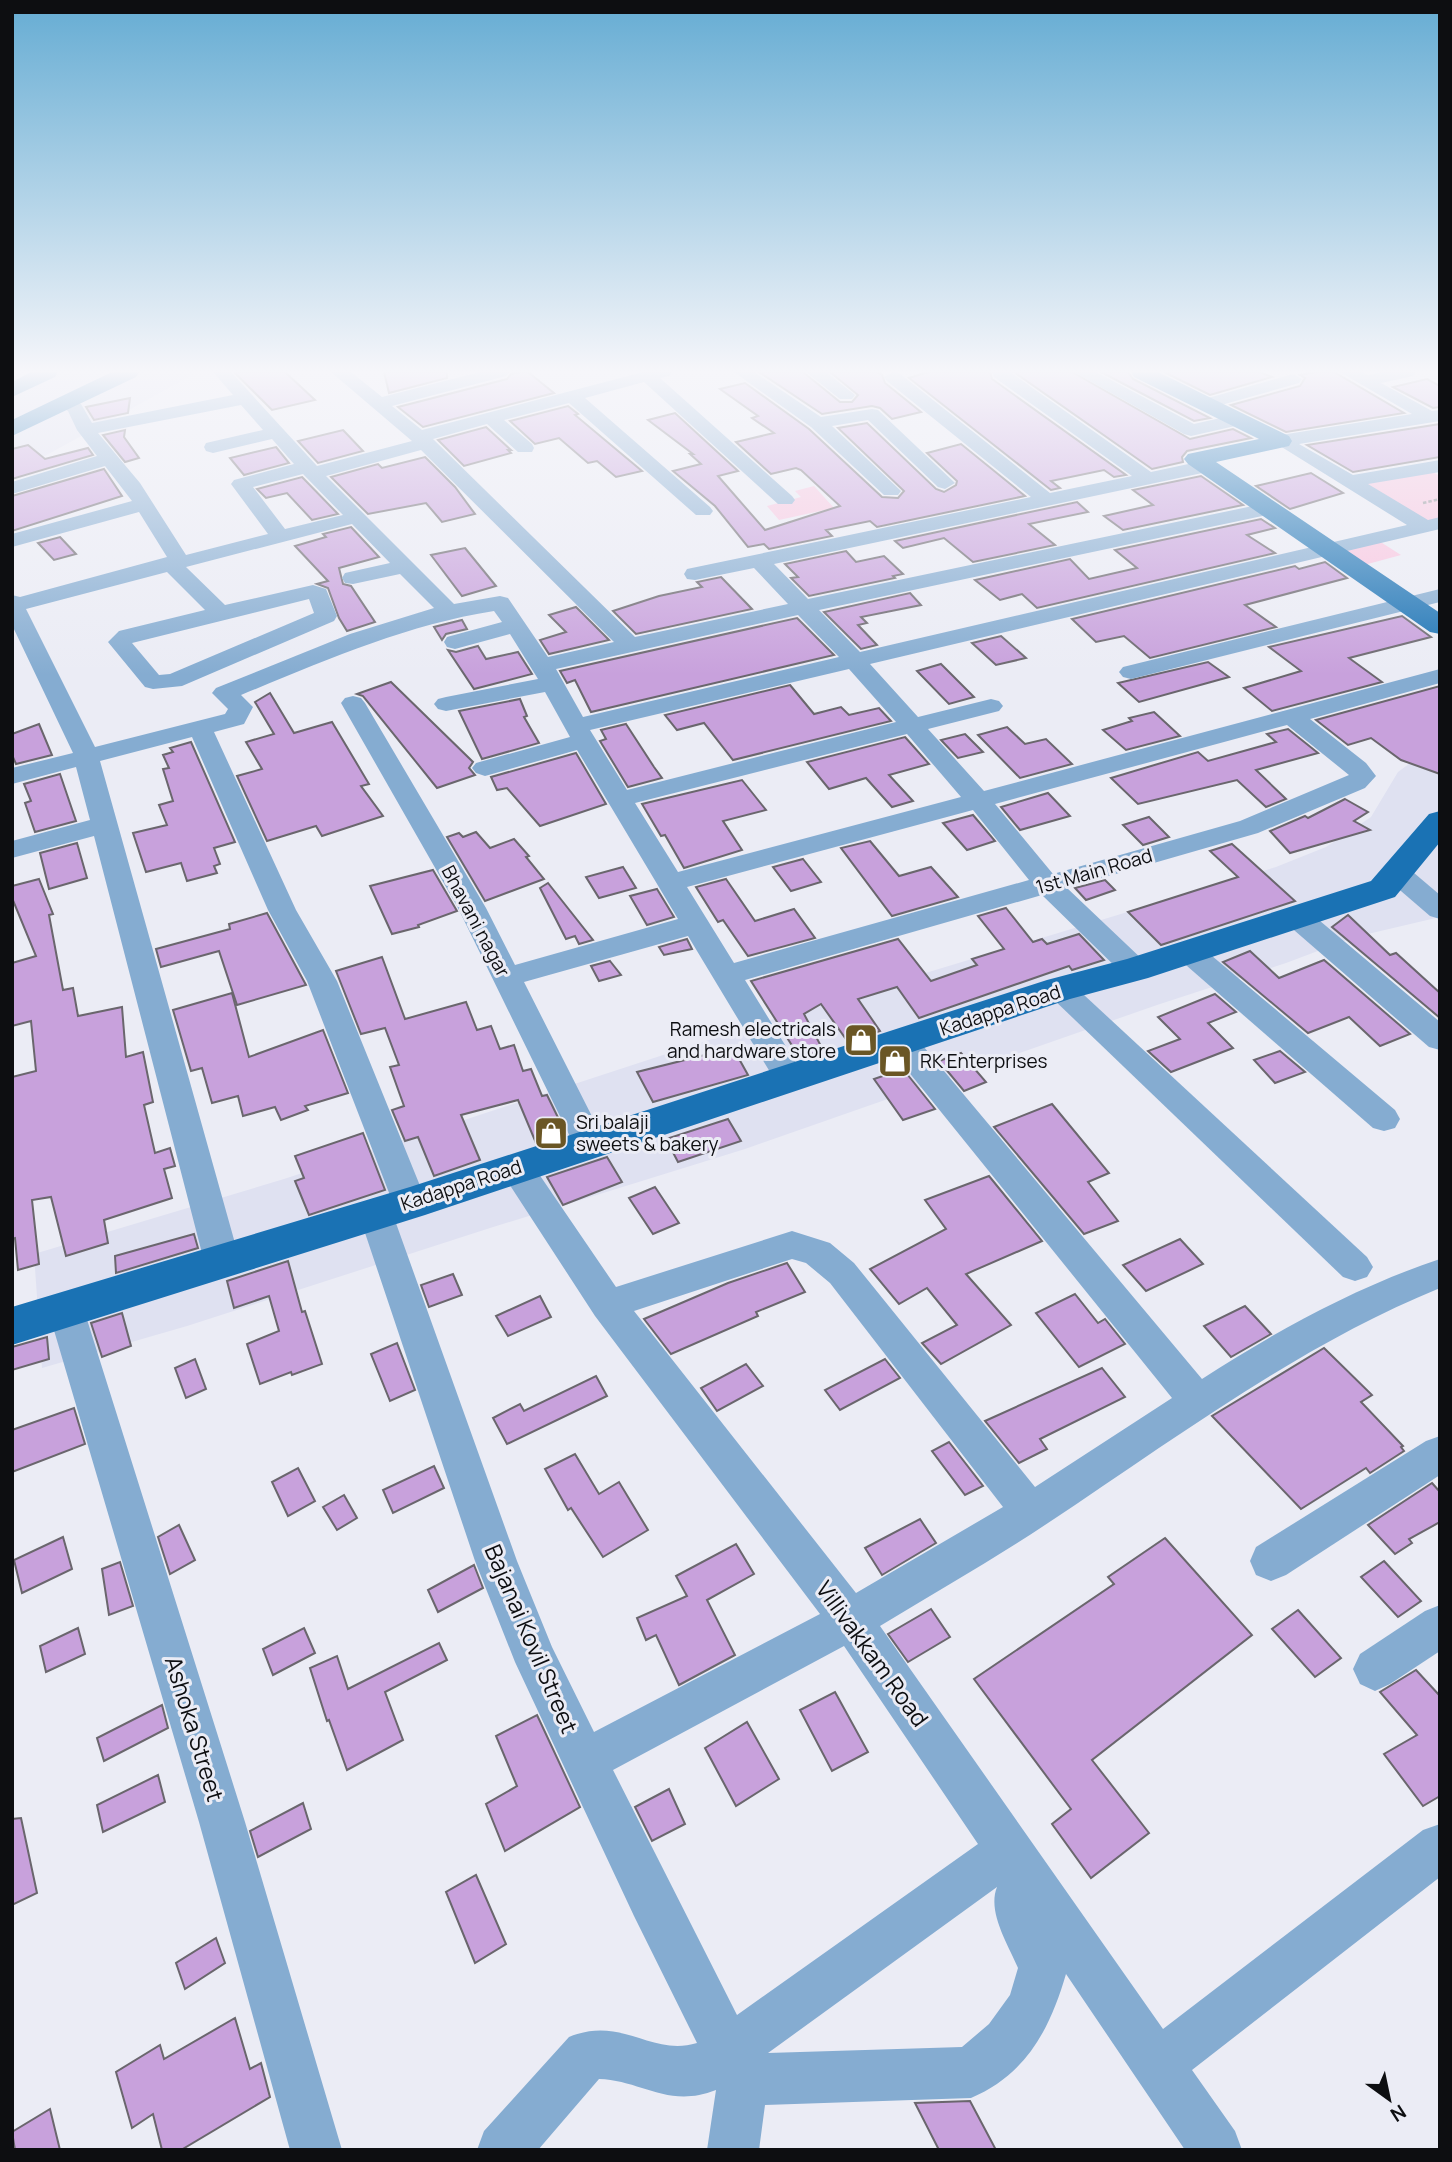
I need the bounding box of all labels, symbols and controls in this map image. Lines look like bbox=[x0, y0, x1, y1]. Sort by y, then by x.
street label: 1st Main Road bbox=[1033, 842, 1155, 900]
street label: Bhavani nagar bbox=[436, 861, 516, 981]
street label: Kadappa Road bbox=[936, 978, 1064, 1042]
place label: Ramesh electricals and hardware store bbox=[667, 1016, 836, 1064]
shop icon: Ramesh electricals and hardware store bbox=[842, 1021, 880, 1059]
shop icon: RK Enterprises bbox=[876, 1042, 914, 1080]
place label: RK Enterprises bbox=[920, 1048, 1048, 1074]
place label: Sri balaji sweets & bakery bbox=[576, 1109, 718, 1157]
shop icon: Sri balaji sweets & bakery bbox=[532, 1114, 570, 1152]
street label: Kadappa Road bbox=[397, 1153, 525, 1217]
street label: Bajanai Kovil Street bbox=[478, 1539, 586, 1738]
street label: Villivakkam Road bbox=[809, 1574, 937, 1733]
street label: Ashoka Street bbox=[158, 1652, 232, 1805]
north arrow bbox=[1354, 2064, 1424, 2134]
text: N bbox=[1385, 2099, 1411, 2128]

